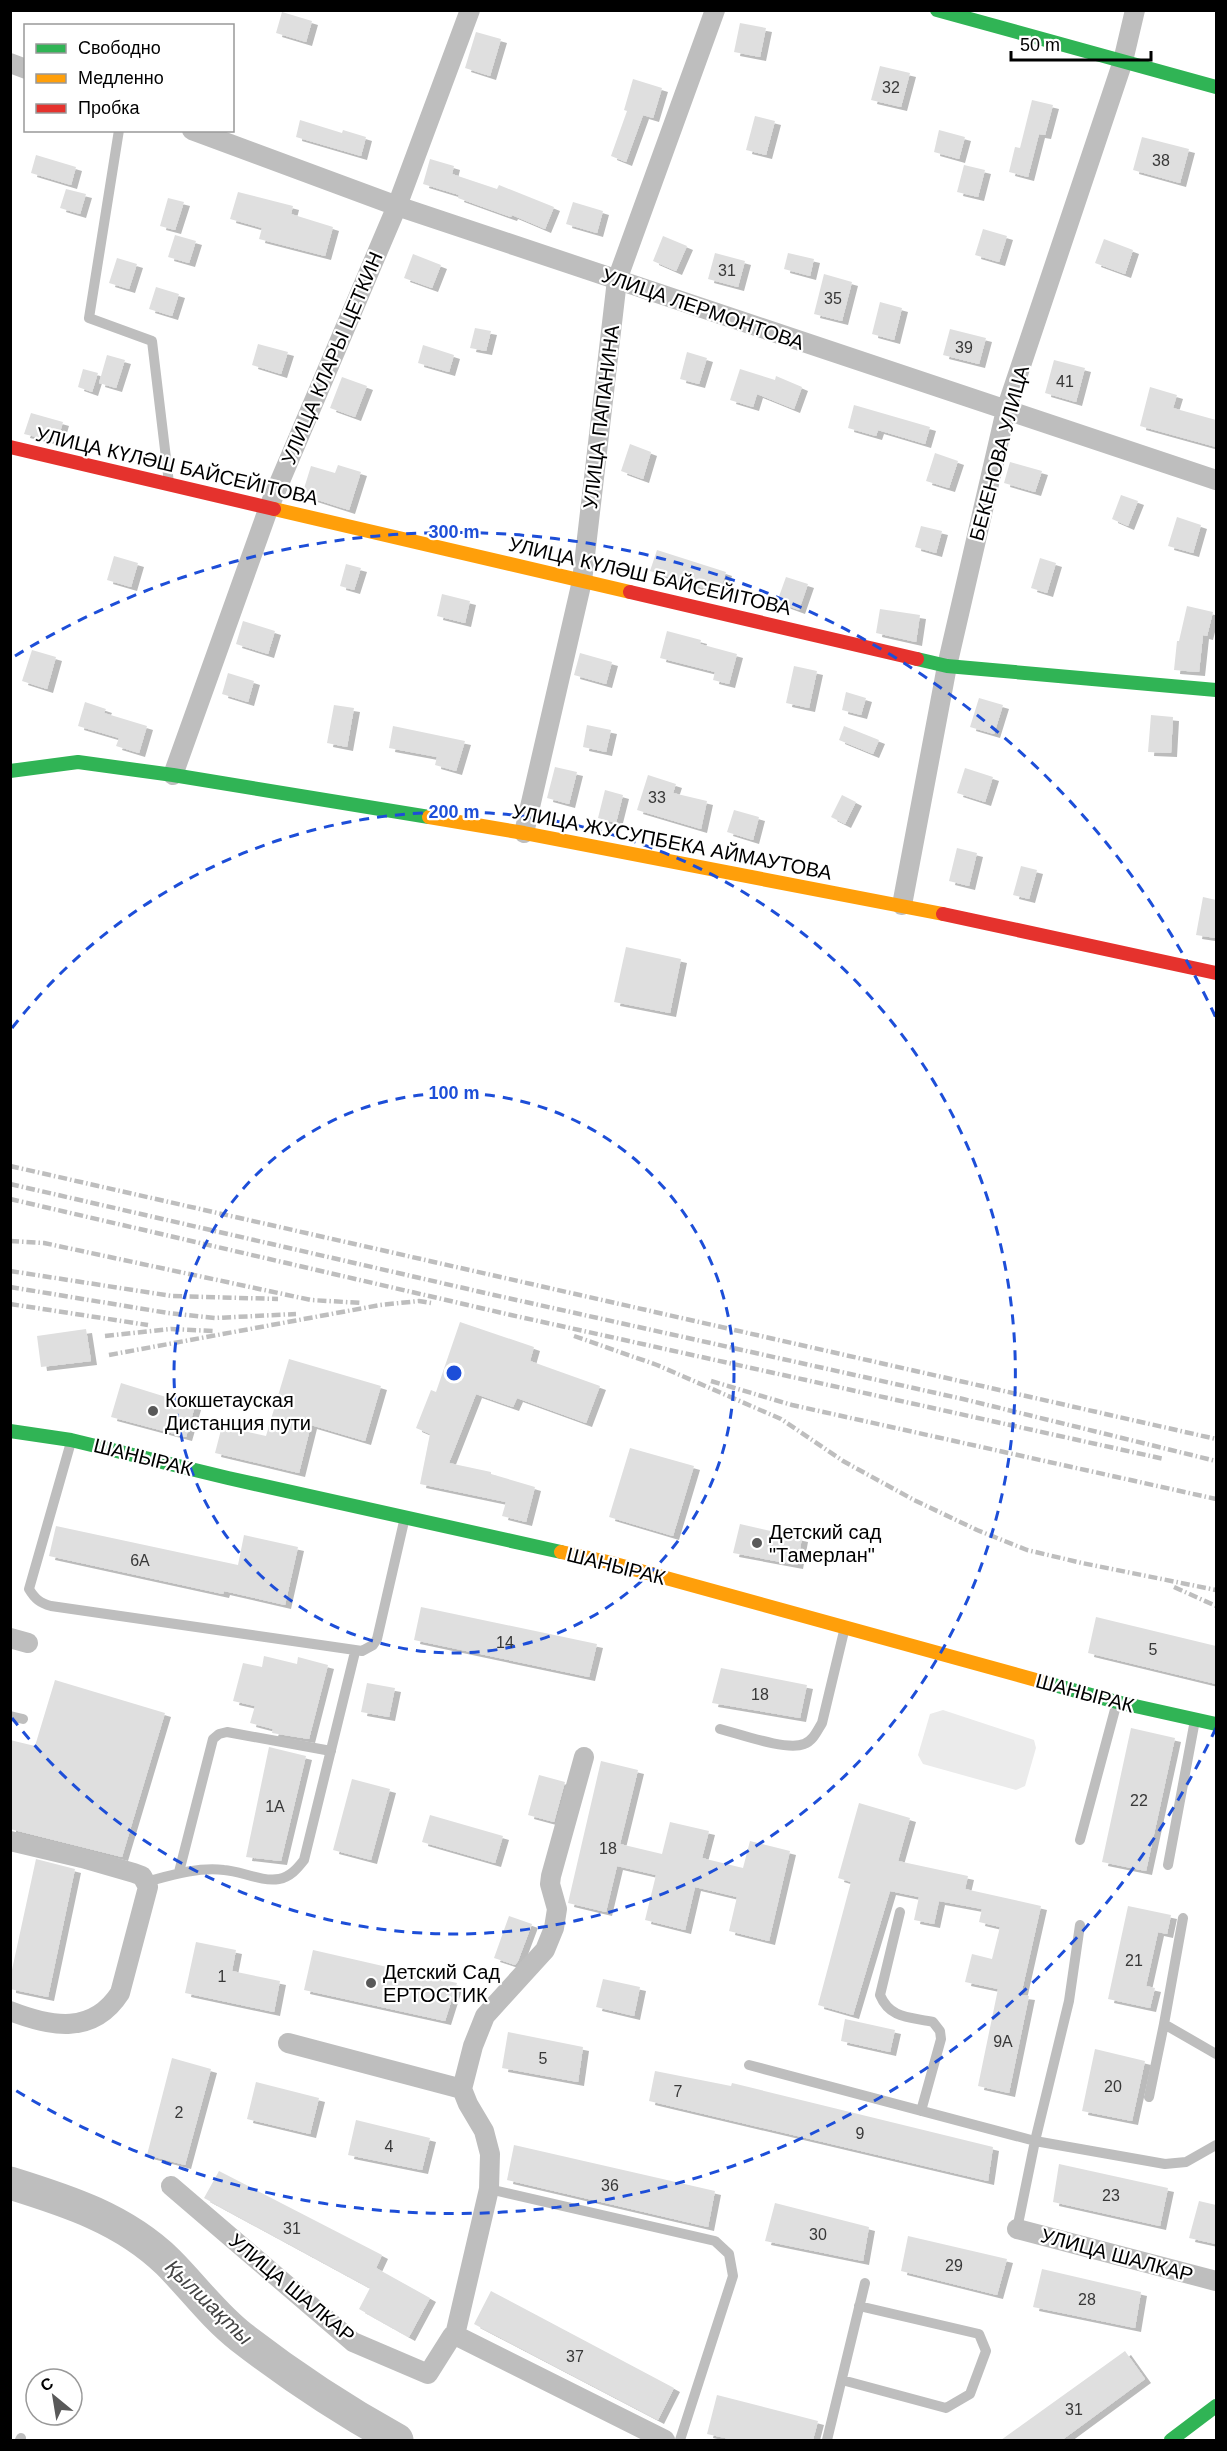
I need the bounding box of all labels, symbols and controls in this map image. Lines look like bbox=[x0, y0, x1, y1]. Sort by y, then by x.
legend bbox=[24, 24, 234, 132]
scale bar bbox=[1011, 24, 1150, 62]
text: 50 m bbox=[1020, 35, 1060, 55]
text: Свободно bbox=[78, 38, 161, 58]
text: Медленно bbox=[78, 68, 164, 88]
house number: 32 bbox=[882, 79, 900, 96]
text: Пробка bbox=[78, 98, 141, 118]
house number: 38 bbox=[1152, 152, 1170, 169]
street label: УЛИЦА КЛАРЫ ЦЕТКИН bbox=[277, 248, 387, 468]
house number: 31 bbox=[718, 262, 736, 279]
street label: УЛИЦА ЛЕРМОНТОВА bbox=[599, 264, 808, 354]
house number: 35 bbox=[824, 290, 842, 307]
street label: УЛИЦА ПАПАНИНА bbox=[579, 323, 623, 510]
house number: 39 bbox=[955, 339, 973, 356]
street label: БЕКЕНОВА УЛИЦА bbox=[965, 362, 1033, 543]
house number: 41 bbox=[1056, 373, 1074, 390]
street label: УЛИЦА КҮЛӘШ БАЙСЕЙІТОВА bbox=[34, 422, 321, 509]
text: 300 m bbox=[428, 522, 480, 542]
street label: УЛИЦА КҮЛӘШ БАЙСЕЙІТОВА bbox=[507, 532, 794, 619]
house number: 33 bbox=[648, 789, 666, 806]
street label: УЛИЦА ЖУСУПБЕКА АЙМАУТОВА bbox=[510, 799, 835, 884]
text: 200 m bbox=[428, 802, 480, 822]
text: 100 m bbox=[428, 1083, 480, 1103]
centre of rings bbox=[444, 1363, 464, 1383]
place label: Кокшетауская Дистанция пути bbox=[165, 1389, 311, 1434]
marker: Кокшетауская Дистанция пути bbox=[146, 1404, 160, 1418]
street label: ШАНЫРАК bbox=[91, 1434, 195, 1480]
place label: Детский сад "Тамерлан" bbox=[769, 1521, 882, 1566]
marker: Детский сад "Тамерлан" bbox=[750, 1536, 764, 1550]
street label: ШАНЫРАК bbox=[564, 1543, 668, 1589]
house number: 6А bbox=[130, 1552, 150, 1569]
house number: 14 bbox=[496, 1634, 514, 1651]
house number: 5 bbox=[1149, 1641, 1158, 1658]
street label: ШАНЫРАК bbox=[1033, 1669, 1137, 1717]
house number: 18 bbox=[751, 1686, 769, 1703]
house number: 22 bbox=[1130, 1792, 1148, 1809]
house number: 1А bbox=[265, 1798, 285, 1815]
house number: 18 bbox=[599, 1840, 617, 1857]
house number: 21 bbox=[1125, 1952, 1143, 1969]
place label: Детский Сад ЕРТОСТИК bbox=[383, 1961, 500, 2006]
house number: 1 bbox=[218, 1968, 227, 1985]
marker: Детский Сад ЕРТОСТИК bbox=[364, 1976, 378, 1990]
house number: 9А bbox=[993, 2033, 1013, 2050]
house number: 5 bbox=[539, 2050, 548, 2067]
house number: 20 bbox=[1104, 2078, 1122, 2095]
house number: 7 bbox=[674, 2083, 683, 2100]
house number: 2 bbox=[175, 2104, 184, 2121]
house number: 9 bbox=[856, 2125, 865, 2142]
house number: 4 bbox=[385, 2138, 394, 2155]
house number: 36 bbox=[601, 2177, 619, 2194]
house number: 23 bbox=[1102, 2187, 1120, 2204]
house number: 31 bbox=[283, 2220, 301, 2237]
street label: УЛИЦА ШАЛКАР bbox=[1038, 2224, 1196, 2286]
house number: 30 bbox=[809, 2226, 827, 2243]
street label: УЛИЦА ШАЛКАР bbox=[225, 2229, 359, 2347]
water label: Қылшақты bbox=[161, 2255, 258, 2349]
house number: 29 bbox=[945, 2257, 963, 2274]
house number: 28 bbox=[1078, 2291, 1096, 2308]
house number: 37 bbox=[566, 2348, 584, 2365]
north arrow bbox=[24, 2367, 84, 2427]
text: С bbox=[37, 2374, 56, 2395]
house number: 31 bbox=[1065, 2401, 1083, 2418]

